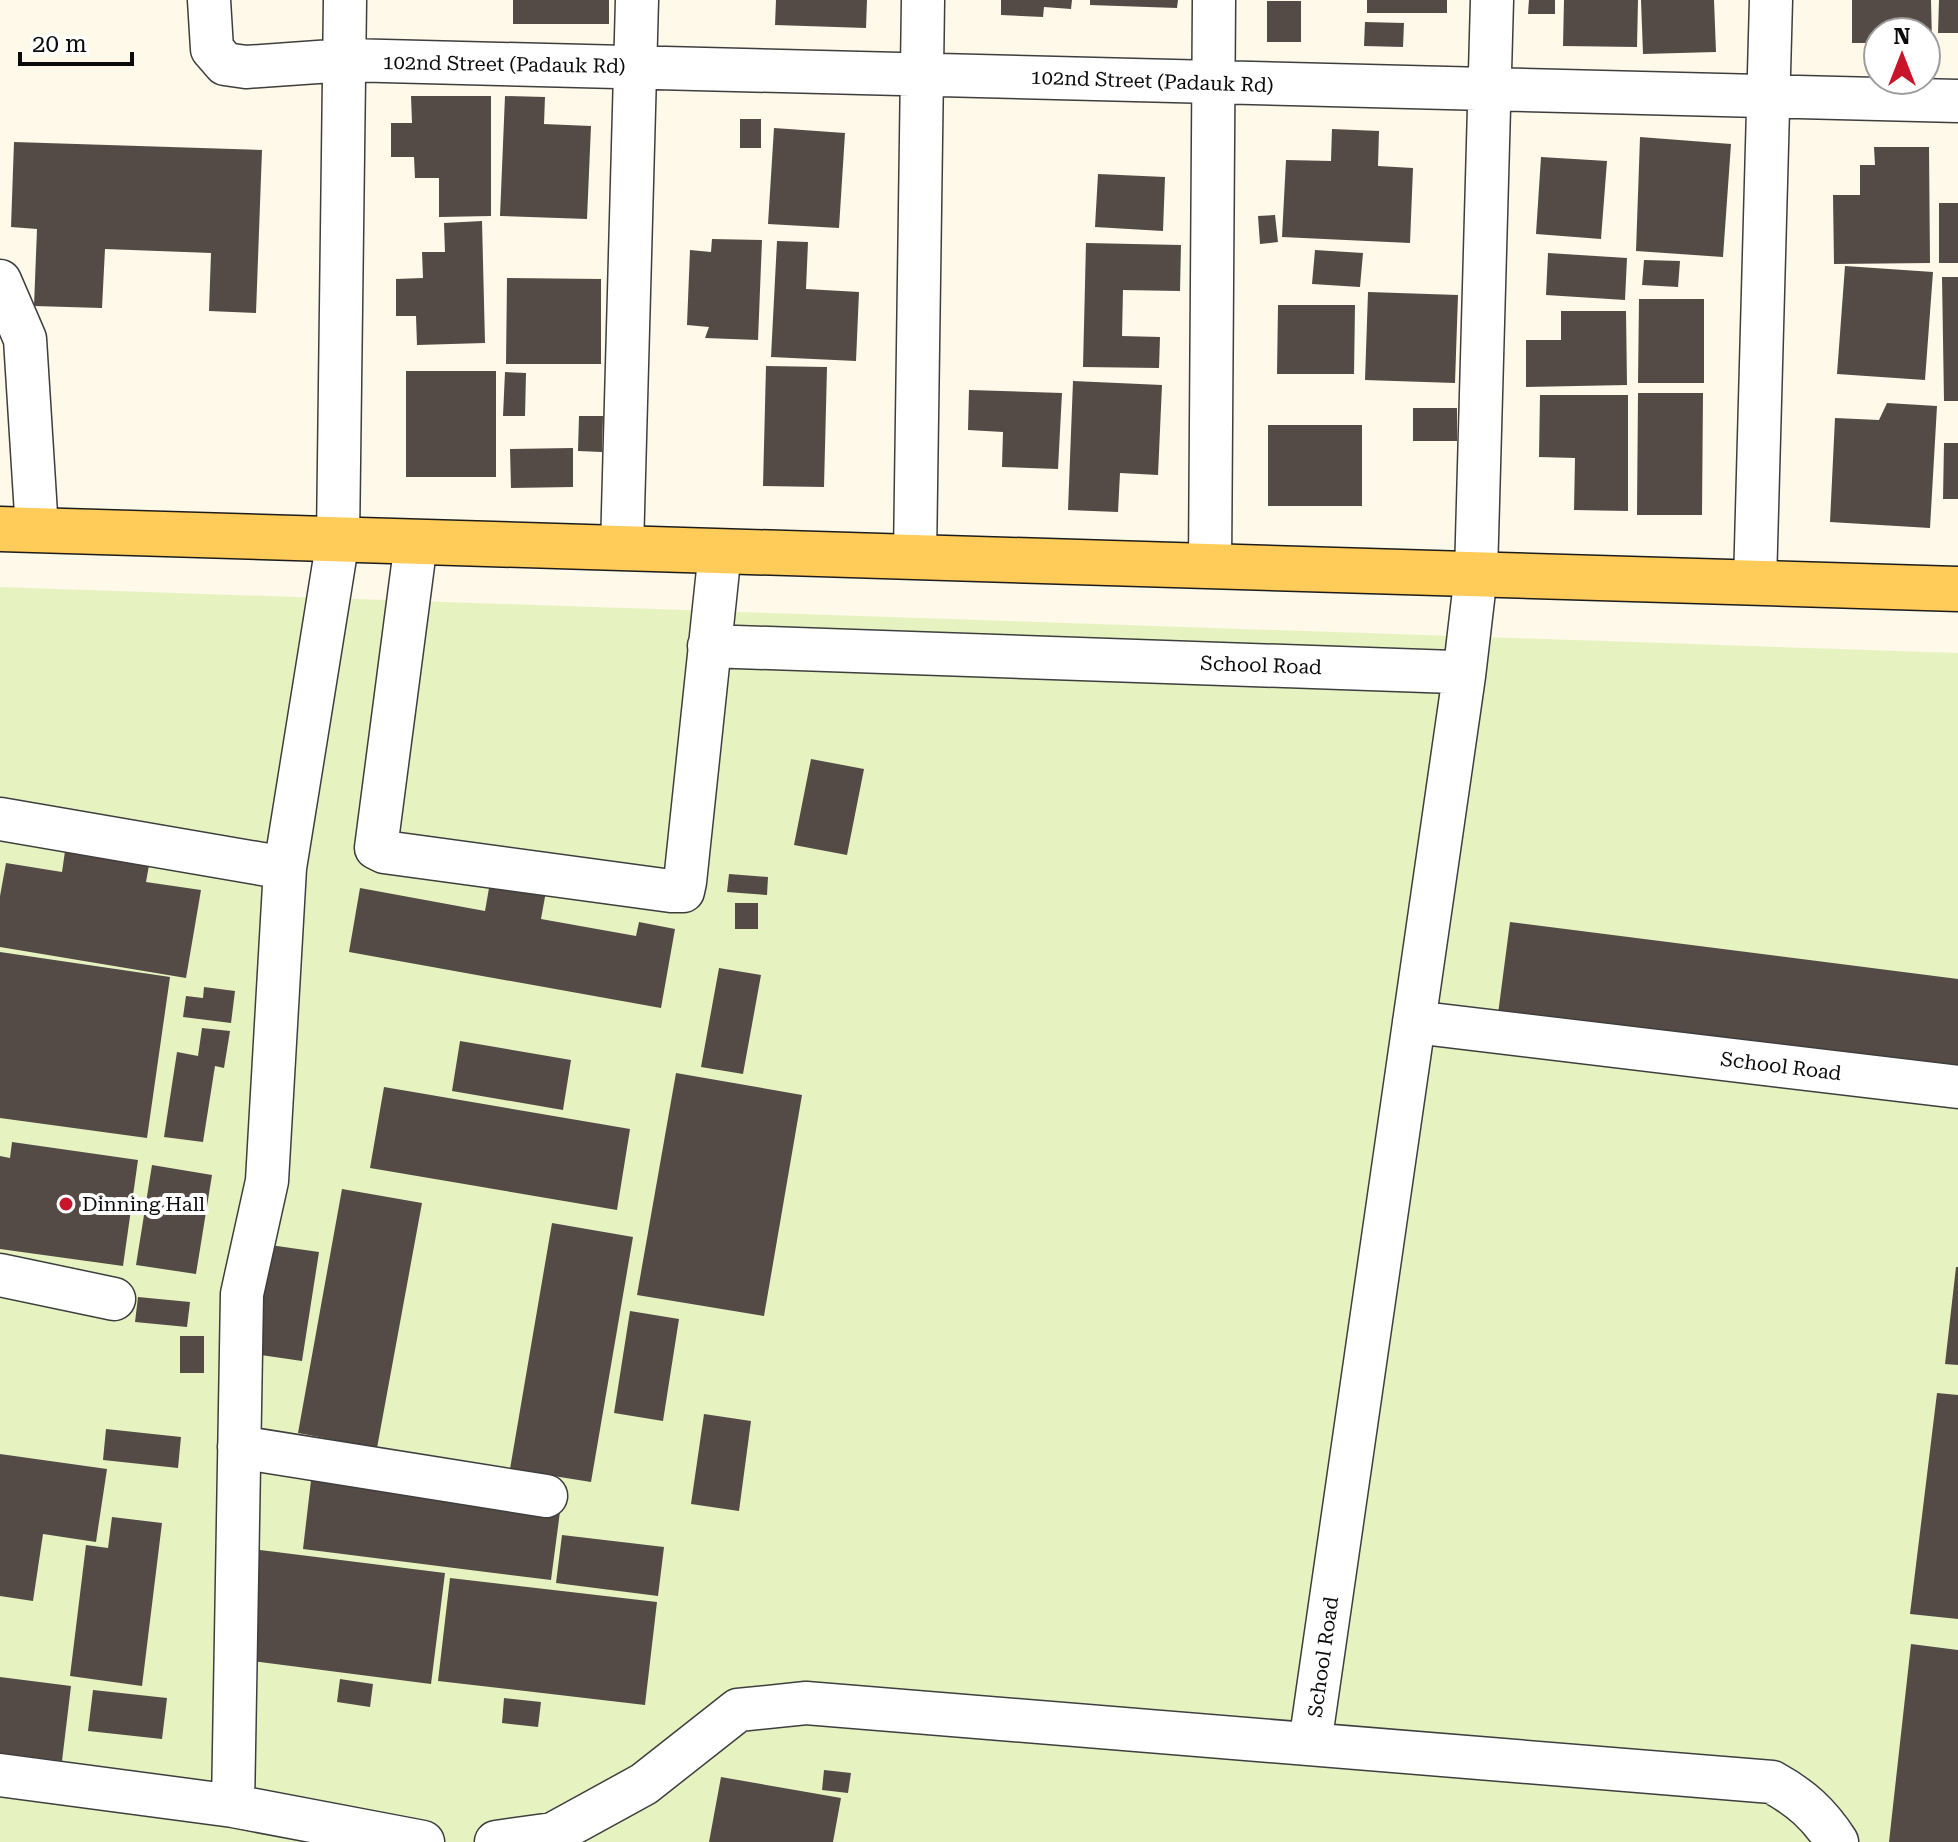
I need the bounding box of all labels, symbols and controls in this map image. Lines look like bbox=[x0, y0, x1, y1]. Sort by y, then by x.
scale bar bbox=[20, 16, 132, 66]
north arrow bbox=[1862, 16, 1942, 96]
text: N bbox=[1894, 24, 1911, 49]
text: 20 m bbox=[32, 30, 87, 58]
street label: 102nd Street (Padauk Rd) bbox=[382, 50, 626, 78]
street label: 102nd Street (Padauk Rd) bbox=[1030, 65, 1274, 97]
street label: School Road bbox=[1200, 651, 1322, 679]
street label: School Road bbox=[1719, 1047, 1843, 1085]
place label: Dinning Hall bbox=[82, 1192, 205, 1216]
marker: Dinning Hall bbox=[57, 1195, 75, 1213]
street label: School Road bbox=[1303, 1595, 1343, 1719]

